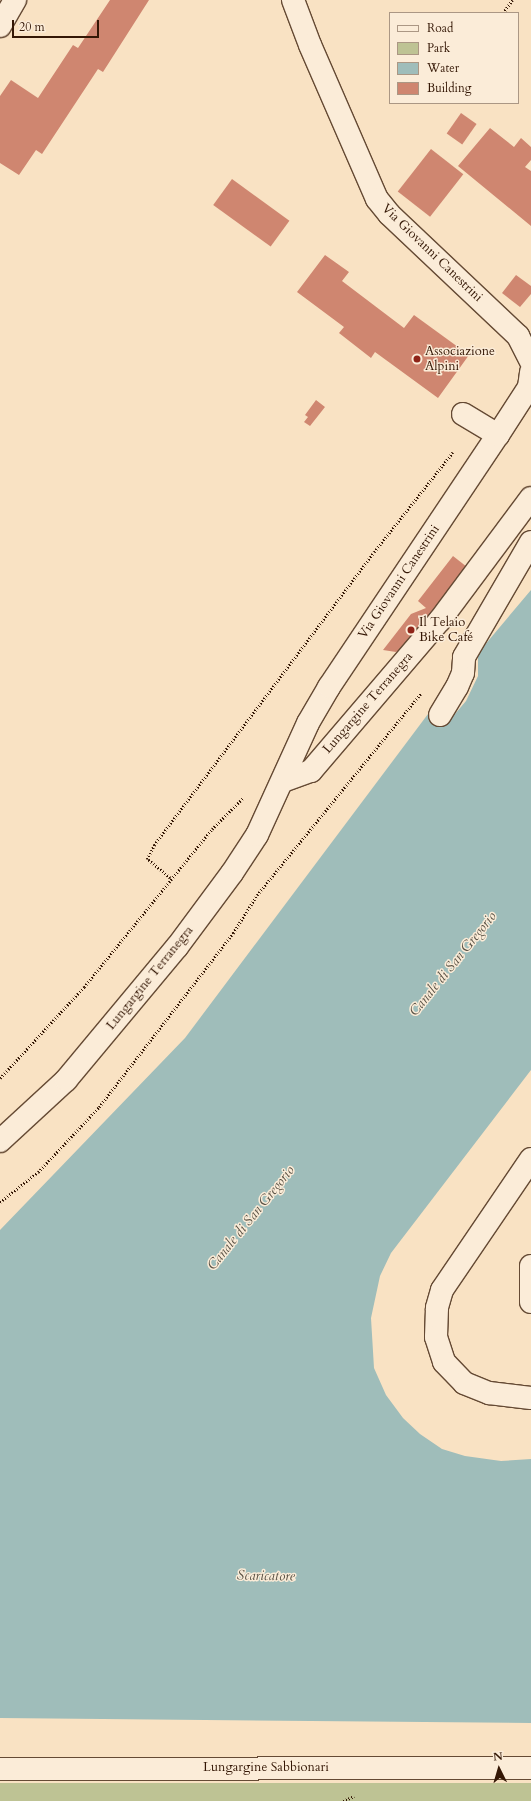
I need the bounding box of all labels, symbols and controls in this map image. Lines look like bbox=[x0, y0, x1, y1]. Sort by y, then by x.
scale bar bbox=[14, 12, 101, 38]
legend bbox=[389, 12, 519, 104]
text: 20 m bbox=[19, 19, 45, 35]
text: Road bbox=[427, 20, 453, 36]
text: Park bbox=[427, 40, 450, 56]
text: Water bbox=[427, 60, 459, 76]
text: Building bbox=[427, 80, 471, 96]
street label: Via Giovanni Canestrini bbox=[378, 201, 486, 305]
place label: Associazione Alpini bbox=[425, 344, 495, 375]
marker: Associazione Alpini bbox=[412, 354, 422, 364]
street label: Via Giovanni Canestrini bbox=[355, 522, 443, 642]
place label: Il Telaio Bike Café bbox=[419, 615, 473, 646]
marker: Il Telaio Bike Café bbox=[406, 625, 416, 635]
street label: Lungargine Terranegra bbox=[320, 649, 416, 757]
water label: Canale di San Gregorio bbox=[406, 908, 500, 1020]
street label: Lungargine Terranegra bbox=[103, 923, 197, 1033]
water label: Canale di San Gregorio bbox=[204, 1162, 298, 1274]
water label: Scaricatore bbox=[237, 1567, 295, 1585]
north arrow bbox=[479, 1749, 519, 1789]
text: N bbox=[492, 1749, 503, 1764]
street label: Lungargine Sabbionari bbox=[203, 1759, 329, 1775]

